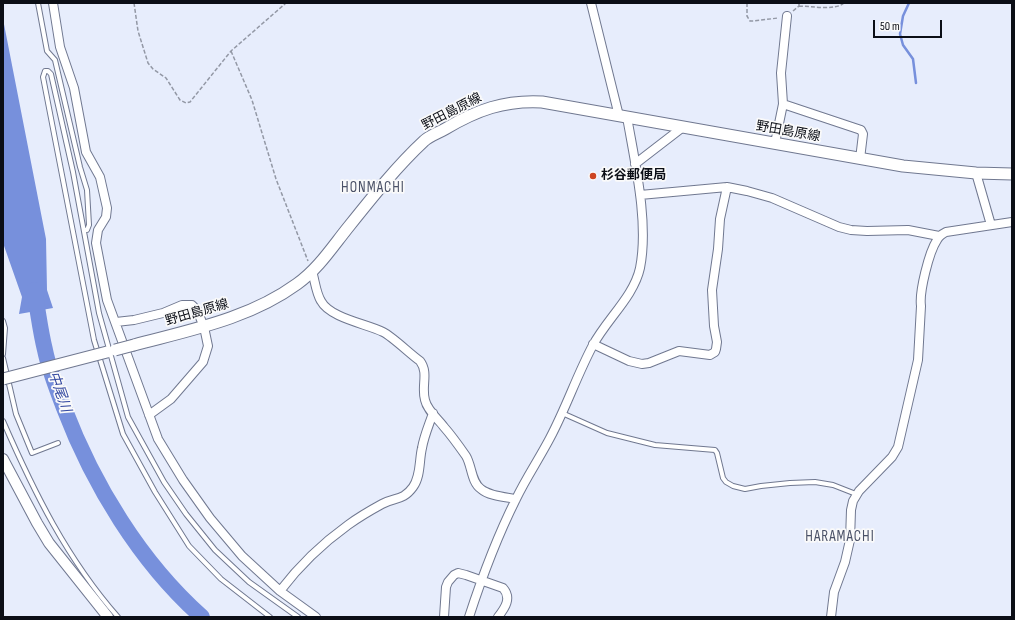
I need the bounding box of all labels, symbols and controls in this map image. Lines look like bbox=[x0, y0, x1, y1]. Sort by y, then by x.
scale bar bbox=[875, 12, 944, 38]
text: 50 m bbox=[880, 19, 900, 34]
street label: 野田島原線 bbox=[420, 90, 484, 134]
street label: 野田島原線 bbox=[755, 119, 821, 145]
place label: 杉谷郵便局 bbox=[601, 168, 666, 184]
marker: 杉谷郵便局 bbox=[588, 171, 598, 181]
district label: HONMACHI bbox=[341, 179, 405, 197]
street label: 野田島原線 bbox=[164, 297, 230, 329]
water label: 中尾川 bbox=[44, 369, 74, 415]
district label: HARAMACHI bbox=[805, 528, 875, 546]

